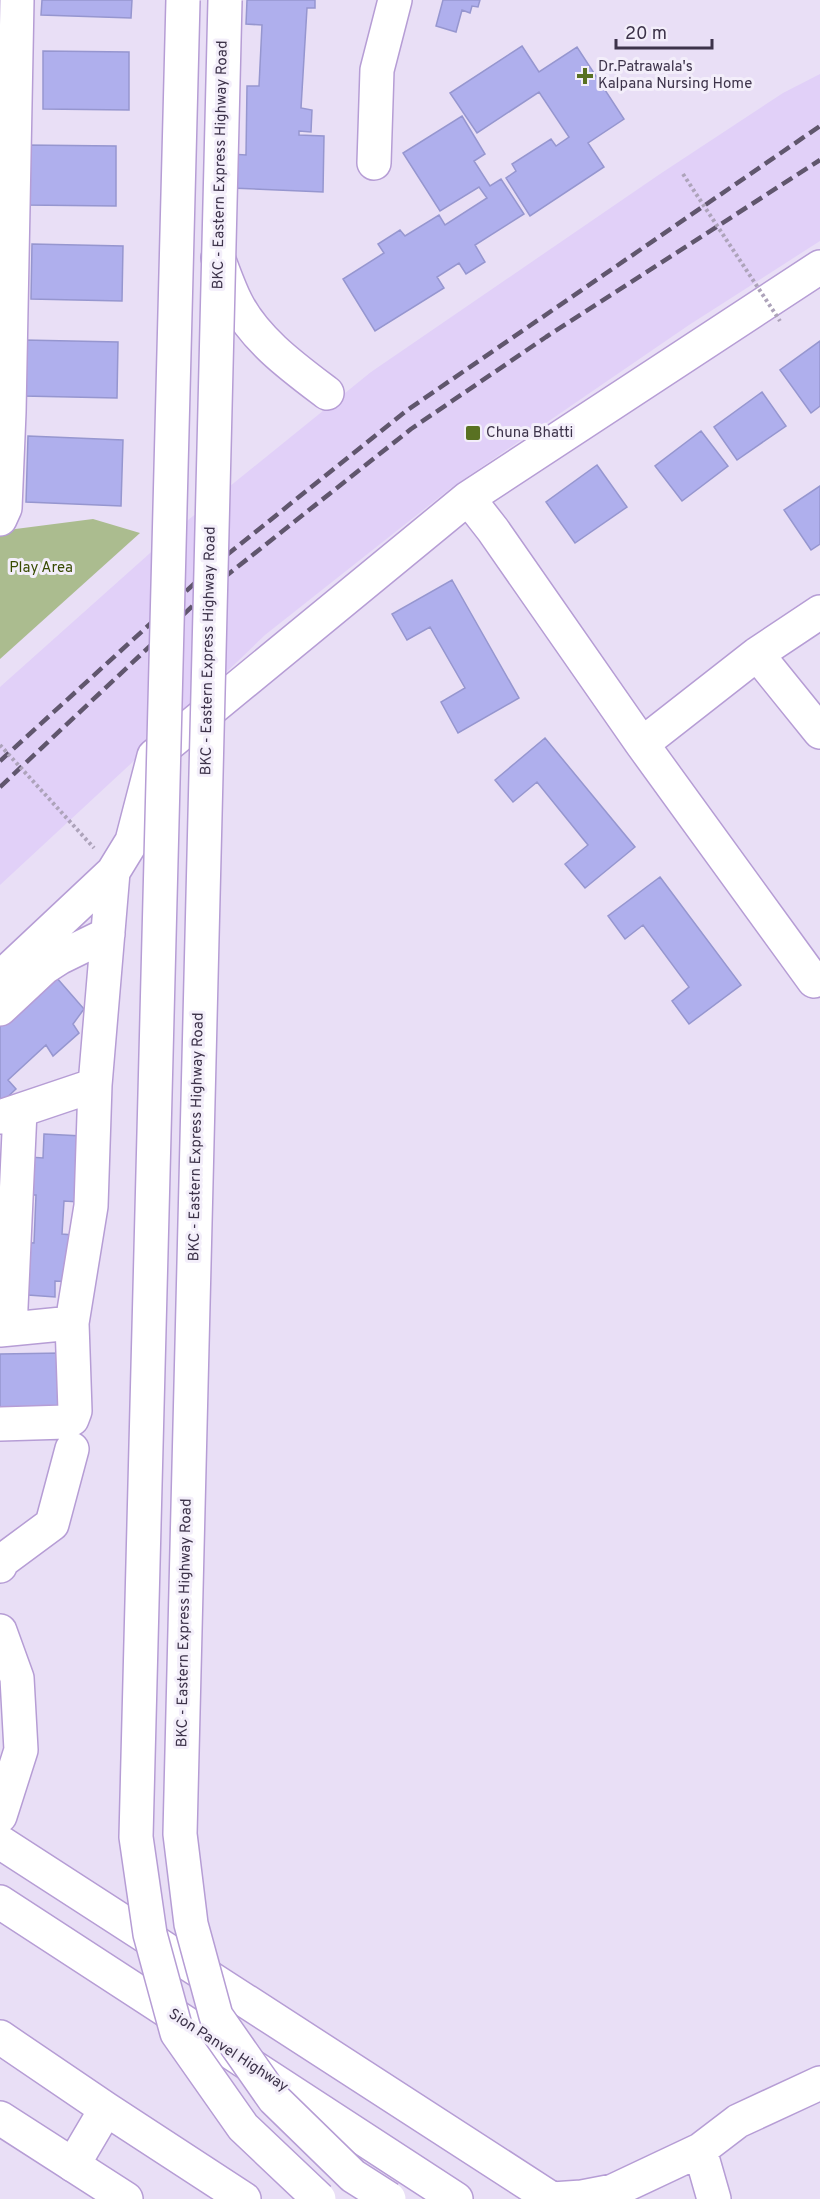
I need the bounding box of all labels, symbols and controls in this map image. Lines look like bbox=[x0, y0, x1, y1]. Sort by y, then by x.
scale bar bbox=[616, 12, 712, 50]
text: 20 m bbox=[625, 23, 667, 46]
street label: BKC - Eastern Express Highway Road bbox=[209, 40, 233, 290]
place label: Dr.Patrawala's Kalpana Nursing Home bbox=[598, 58, 752, 94]
marker: Dr.Patrawala's Kalpana Nursing Home bbox=[576, 67, 594, 85]
marker: Chuna Bhatti bbox=[464, 424, 482, 442]
place label: Chuna Bhatti bbox=[486, 424, 573, 443]
street label: BKC - Eastern Express Highway Road bbox=[197, 526, 221, 776]
park label: Play Area bbox=[9, 559, 73, 578]
street label: BKC - Eastern Express Highway Road bbox=[185, 1012, 209, 1262]
street label: BKC - Eastern Express Highway Road bbox=[173, 1498, 197, 1748]
street label: Sion Panvel Highway bbox=[164, 2005, 292, 2097]

